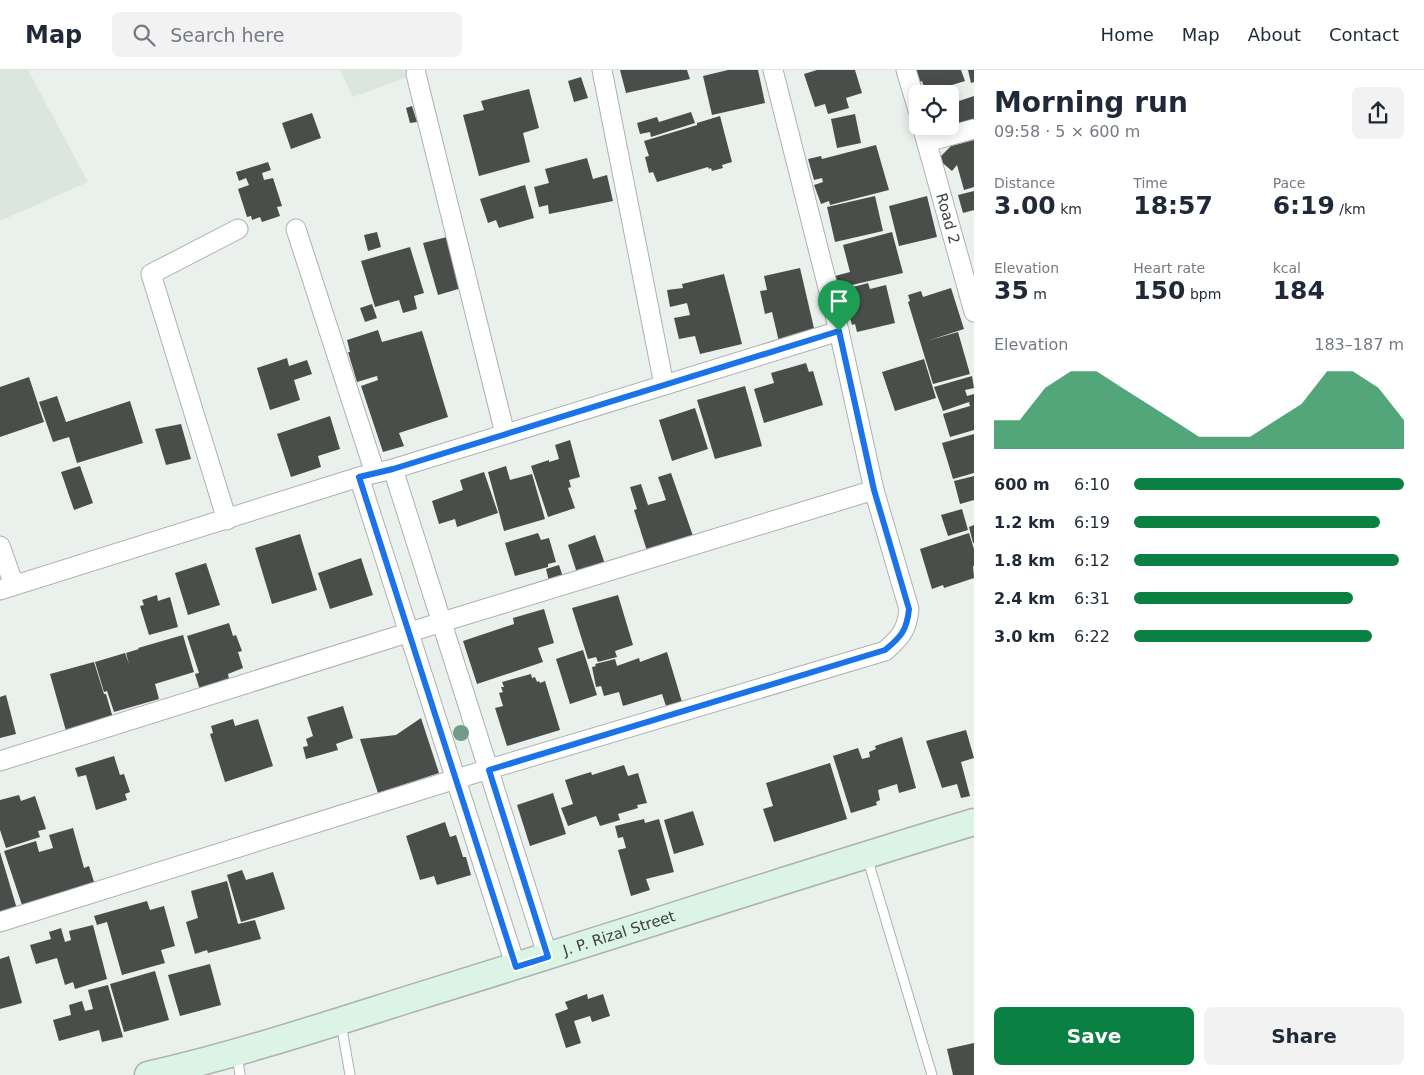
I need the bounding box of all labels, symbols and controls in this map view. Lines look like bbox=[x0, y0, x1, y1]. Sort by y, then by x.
search box bbox=[112, 12, 462, 57]
text: Map bbox=[25, 21, 82, 49]
icon: search bbox=[130, 21, 158, 49]
text: Search here bbox=[170, 24, 284, 46]
text: Home bbox=[1101, 24, 1154, 45]
text: Map bbox=[1182, 24, 1220, 45]
text: About bbox=[1248, 24, 1301, 45]
text: Contact bbox=[1329, 24, 1399, 45]
map controls bbox=[909, 85, 959, 135]
button: locate bbox=[909, 85, 959, 135]
text: Morning run bbox=[994, 86, 1188, 119]
button: share bbox=[1352, 87, 1404, 139]
text: 09:58 · 5 × 600 m bbox=[994, 122, 1140, 141]
text: Distance bbox=[994, 175, 1055, 191]
text: Time bbox=[1133, 175, 1168, 191]
text: Pace bbox=[1273, 175, 1305, 191]
street label: Road 2 bbox=[932, 191, 964, 246]
text: 3.00 bbox=[994, 191, 1056, 220]
text: 18:57 bbox=[1133, 191, 1213, 220]
text: 6:19 bbox=[1273, 191, 1335, 220]
text: km bbox=[1056, 201, 1082, 217]
text: /km bbox=[1335, 201, 1366, 217]
text: Elevation bbox=[994, 260, 1059, 276]
text: Heart rate bbox=[1133, 260, 1205, 276]
text: kcal bbox=[1273, 260, 1301, 276]
text: 35 bbox=[994, 276, 1029, 305]
text: 150 bbox=[1133, 276, 1186, 305]
text: 184 bbox=[1273, 276, 1325, 305]
pin bbox=[818, 280, 860, 331]
text: m bbox=[1029, 286, 1047, 302]
text: bpm bbox=[1186, 286, 1221, 302]
icon: arrive bbox=[825, 287, 853, 315]
text: Elevation bbox=[994, 335, 1068, 354]
text: 183–187 m bbox=[1314, 335, 1404, 354]
text: 600 m bbox=[994, 475, 1050, 494]
text: 6:10 bbox=[1074, 475, 1110, 494]
text: 1.2 km bbox=[994, 513, 1055, 532]
text: 6:19 bbox=[1074, 513, 1110, 532]
text: 1.8 km bbox=[994, 551, 1055, 570]
text: 6:12 bbox=[1074, 551, 1110, 570]
text: 2.4 km bbox=[994, 589, 1055, 608]
text: 6:31 bbox=[1074, 589, 1110, 608]
text: 3.0 km bbox=[994, 627, 1055, 646]
text: 6:22 bbox=[1074, 627, 1110, 646]
street label: J. P. Rizal Street bbox=[560, 907, 677, 960]
button: Save bbox=[994, 1007, 1194, 1065]
button: Share bbox=[1204, 1007, 1404, 1065]

